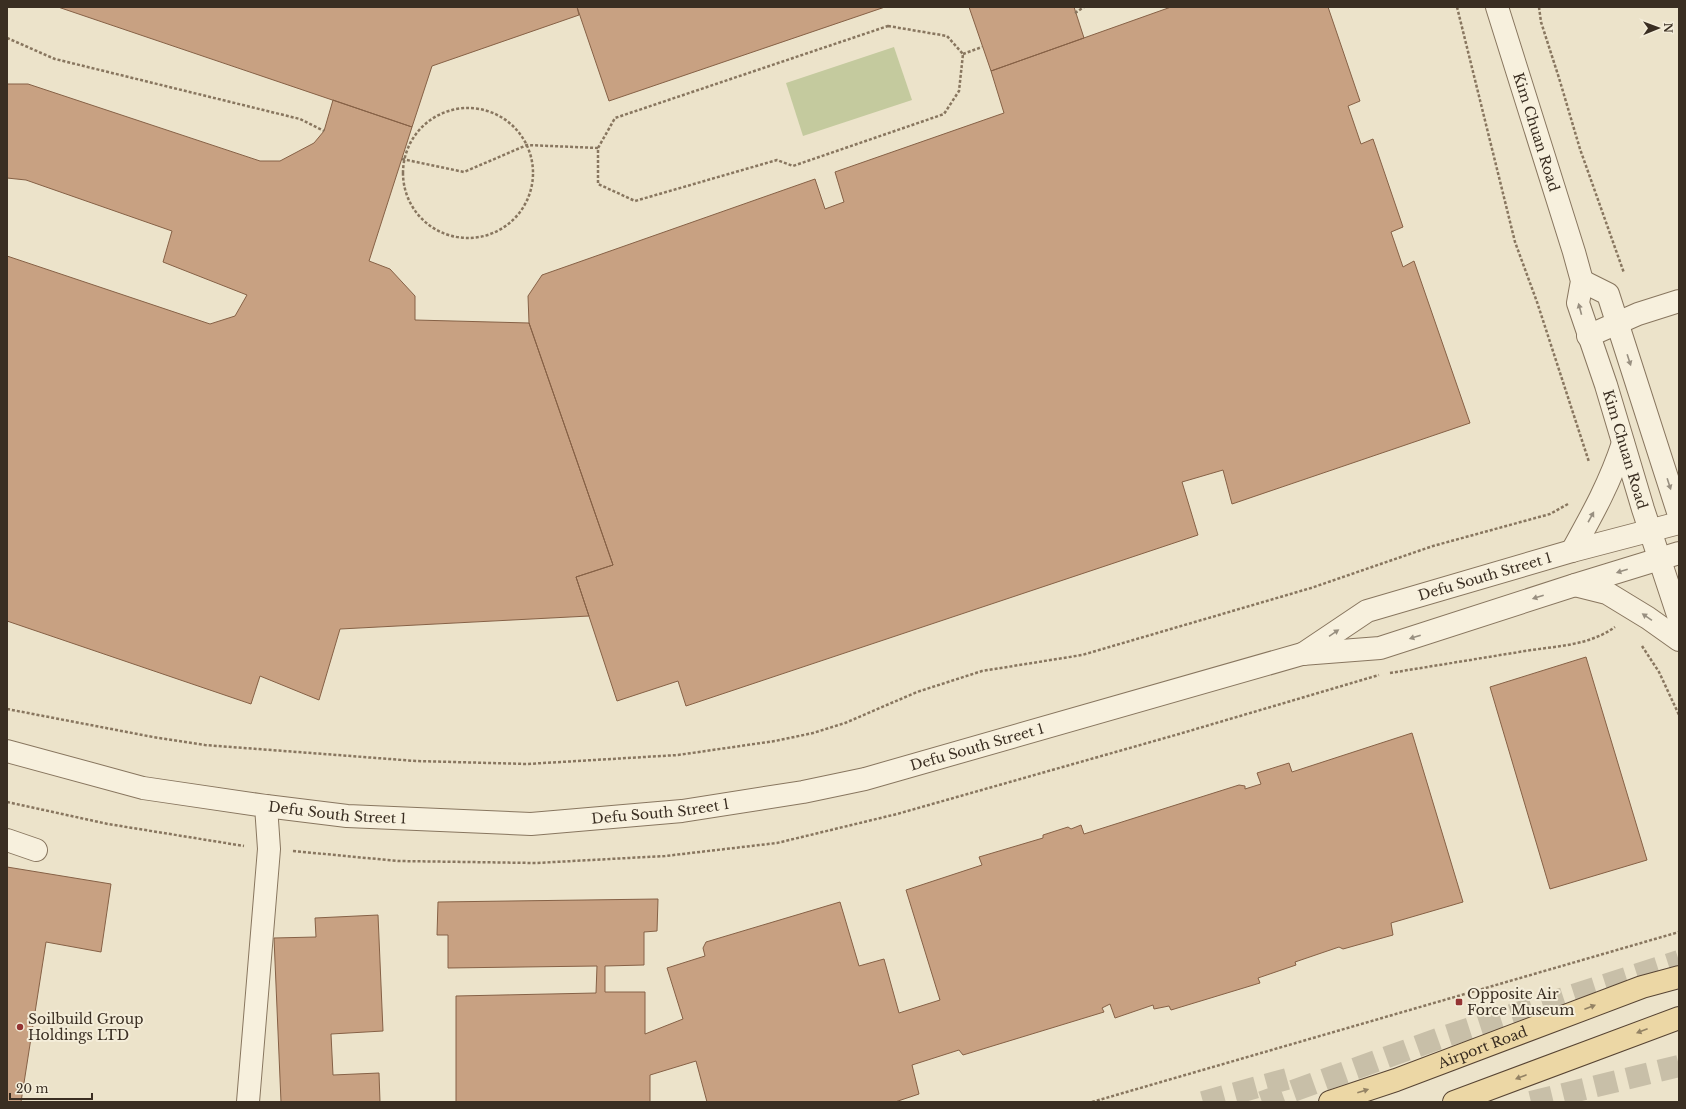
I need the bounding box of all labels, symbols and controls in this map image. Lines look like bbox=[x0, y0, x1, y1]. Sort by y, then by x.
north arrow bbox=[1638, 8, 1678, 48]
text: N bbox=[1661, 23, 1675, 34]
street label: Kim Chuan Road bbox=[1509, 70, 1564, 194]
one-way arrow bbox=[1577, 302, 1583, 314]
one-way arrow bbox=[1626, 355, 1632, 367]
street label: Kim Chuan Road bbox=[1599, 387, 1652, 512]
one-way arrow bbox=[1666, 478, 1672, 490]
one-way arrow bbox=[1588, 511, 1595, 523]
street label: Defu South Street 1 bbox=[1416, 548, 1554, 605]
one-way arrow bbox=[1616, 568, 1628, 574]
one-way arrow bbox=[1532, 594, 1544, 600]
one-way arrow bbox=[1641, 614, 1653, 621]
one-way arrow bbox=[1329, 629, 1339, 637]
one-way arrow bbox=[1408, 634, 1420, 640]
street label: Defu South Street 1 bbox=[908, 719, 1046, 775]
street label: Defu South Street 1 bbox=[591, 795, 731, 828]
street label: Defu South Street 1 bbox=[267, 797, 407, 828]
place label: Opposite Air Force Museum bbox=[1467, 985, 1574, 1019]
marker: Opposite Air Force Museum bbox=[1454, 997, 1464, 1007]
one-way arrow bbox=[1584, 1003, 1596, 1009]
place label: Soilbuild Group Holdings LTD bbox=[28, 1010, 144, 1044]
marker: Soilbuild Group Holdings LTD bbox=[15, 1022, 25, 1032]
street label: Airport Road bbox=[1434, 1022, 1530, 1073]
one-way arrow bbox=[1636, 1029, 1648, 1035]
one-way arrow bbox=[1514, 1074, 1526, 1080]
scale bar bbox=[10, 1075, 92, 1101]
text: 20 m bbox=[16, 1081, 48, 1096]
one-way arrow bbox=[1358, 1088, 1370, 1094]

